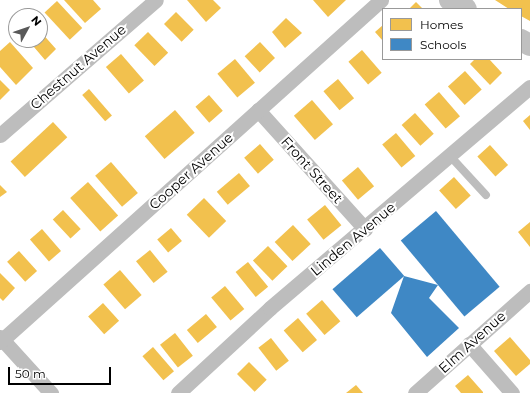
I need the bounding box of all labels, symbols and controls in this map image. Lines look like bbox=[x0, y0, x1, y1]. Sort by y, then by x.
north arrow bbox=[8, 8, 48, 48]
legend bbox=[382, 8, 522, 60]
text: N bbox=[28, 13, 45, 29]
text: Homes bbox=[420, 17, 463, 32]
street label: Chestnut Avenue bbox=[27, 21, 129, 113]
text: Schools bbox=[420, 37, 466, 52]
street label: Cooper Avenue bbox=[146, 129, 236, 213]
street label: Front Street bbox=[278, 133, 346, 207]
street label: Linden Avenue bbox=[307, 199, 399, 279]
street label: Elm Avenue bbox=[435, 307, 509, 377]
scale bar bbox=[10, 359, 113, 385]
text: 50 m bbox=[15, 366, 46, 381]

